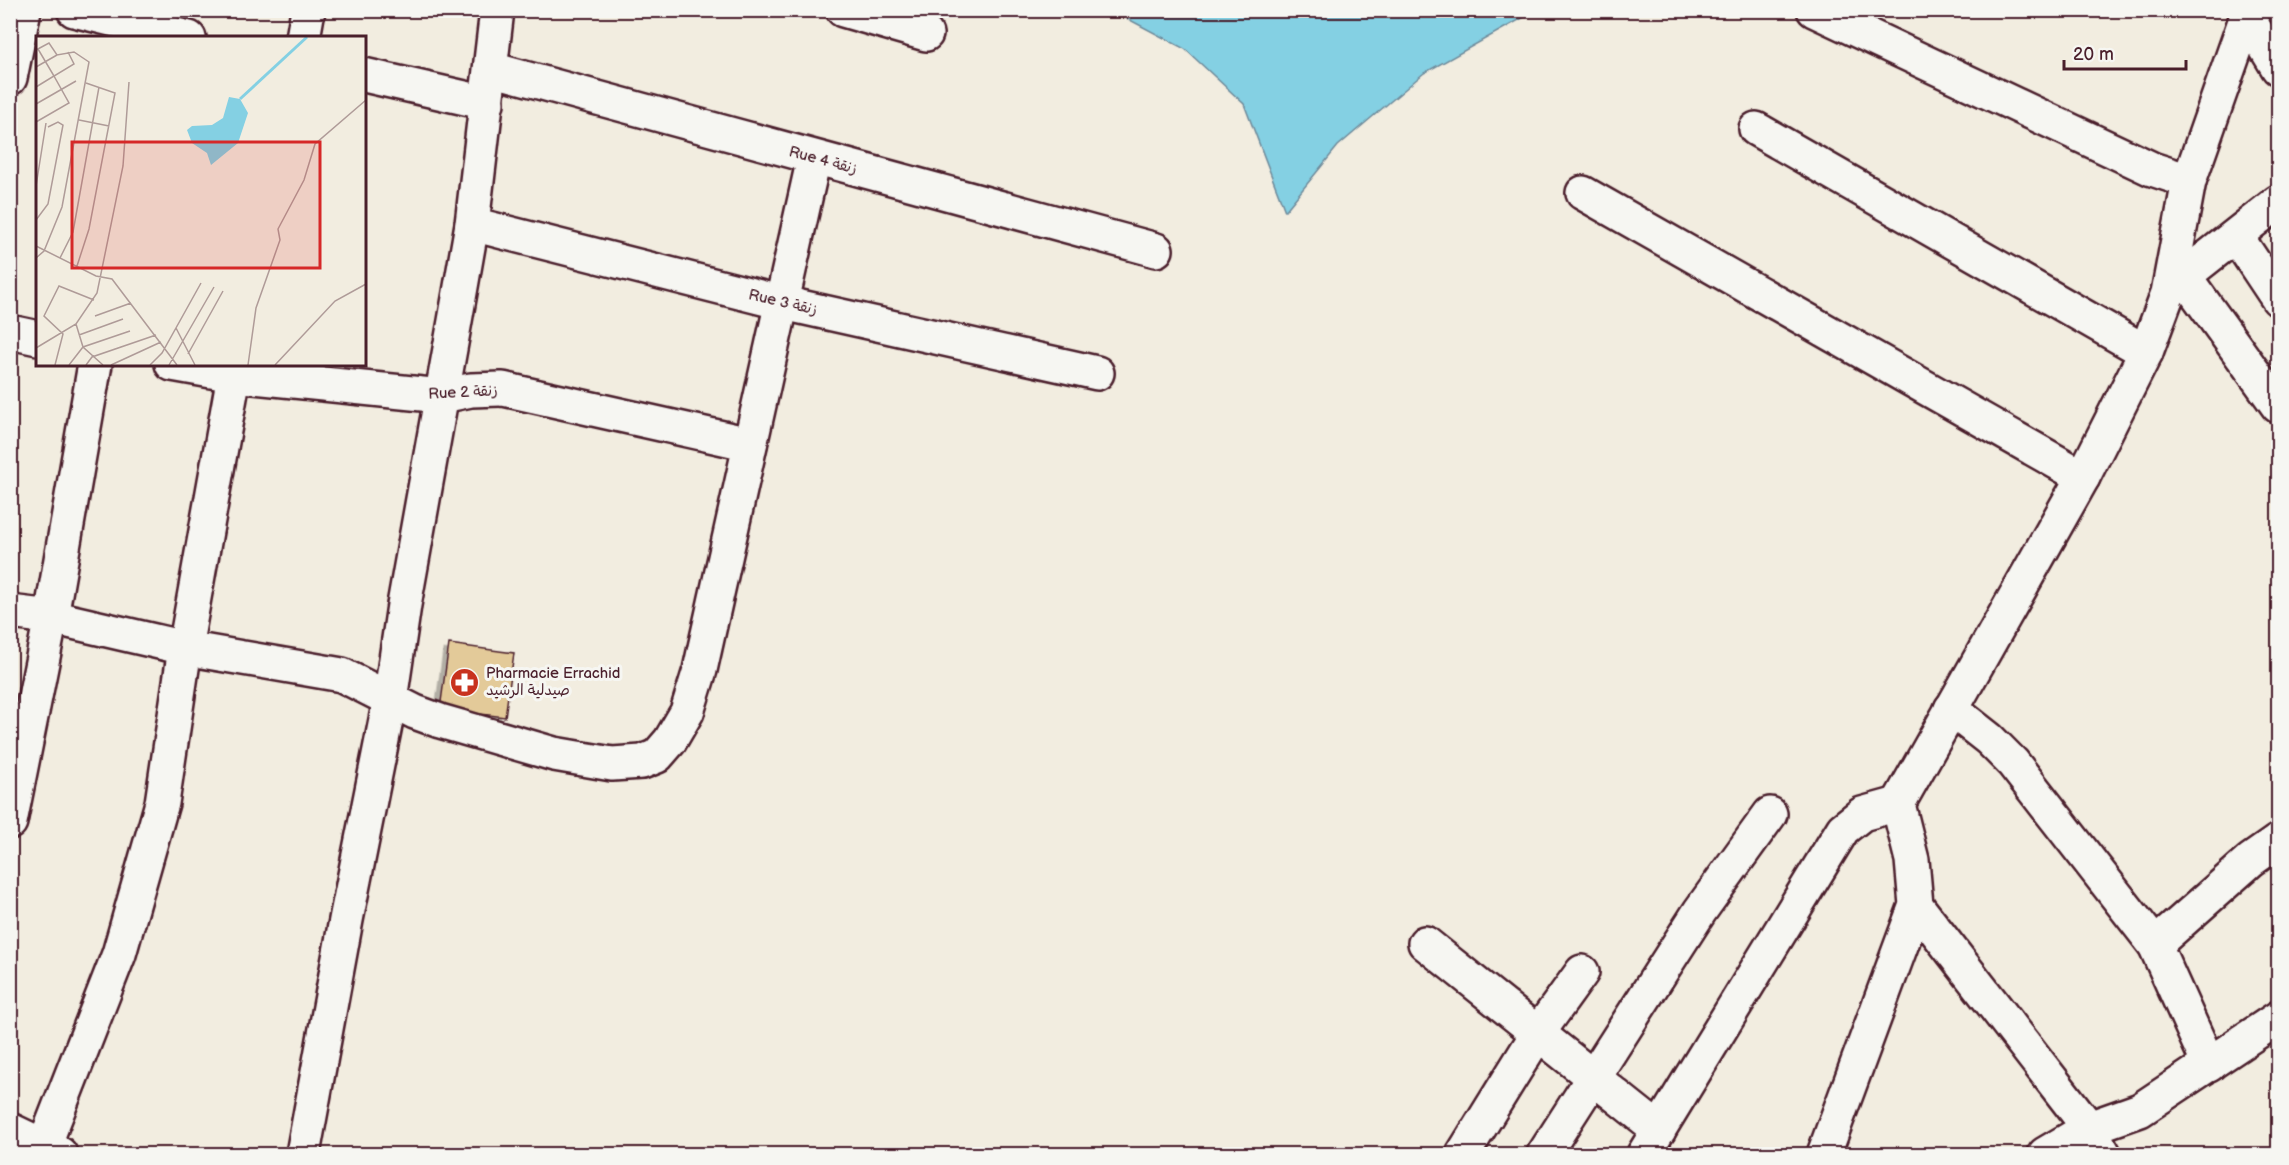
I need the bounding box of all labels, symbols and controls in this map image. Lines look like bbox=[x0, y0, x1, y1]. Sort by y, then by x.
scale bar bbox=[2064, 33, 2186, 71]
inset map bbox=[36, 36, 366, 366]
text: 20 m bbox=[2073, 44, 2114, 65]
street label: Rue 4 زنقة bbox=[787, 142, 859, 178]
street label: Rue 3 زنقة bbox=[747, 285, 819, 319]
street label: Rue 2 زنقة bbox=[428, 381, 498, 403]
place label: Pharmacie Errachid صيدلية الرشيد bbox=[486, 664, 620, 700]
pharmacy icon: Pharmacie Errachid صيدلية الرشيد bbox=[449, 666, 481, 698]

